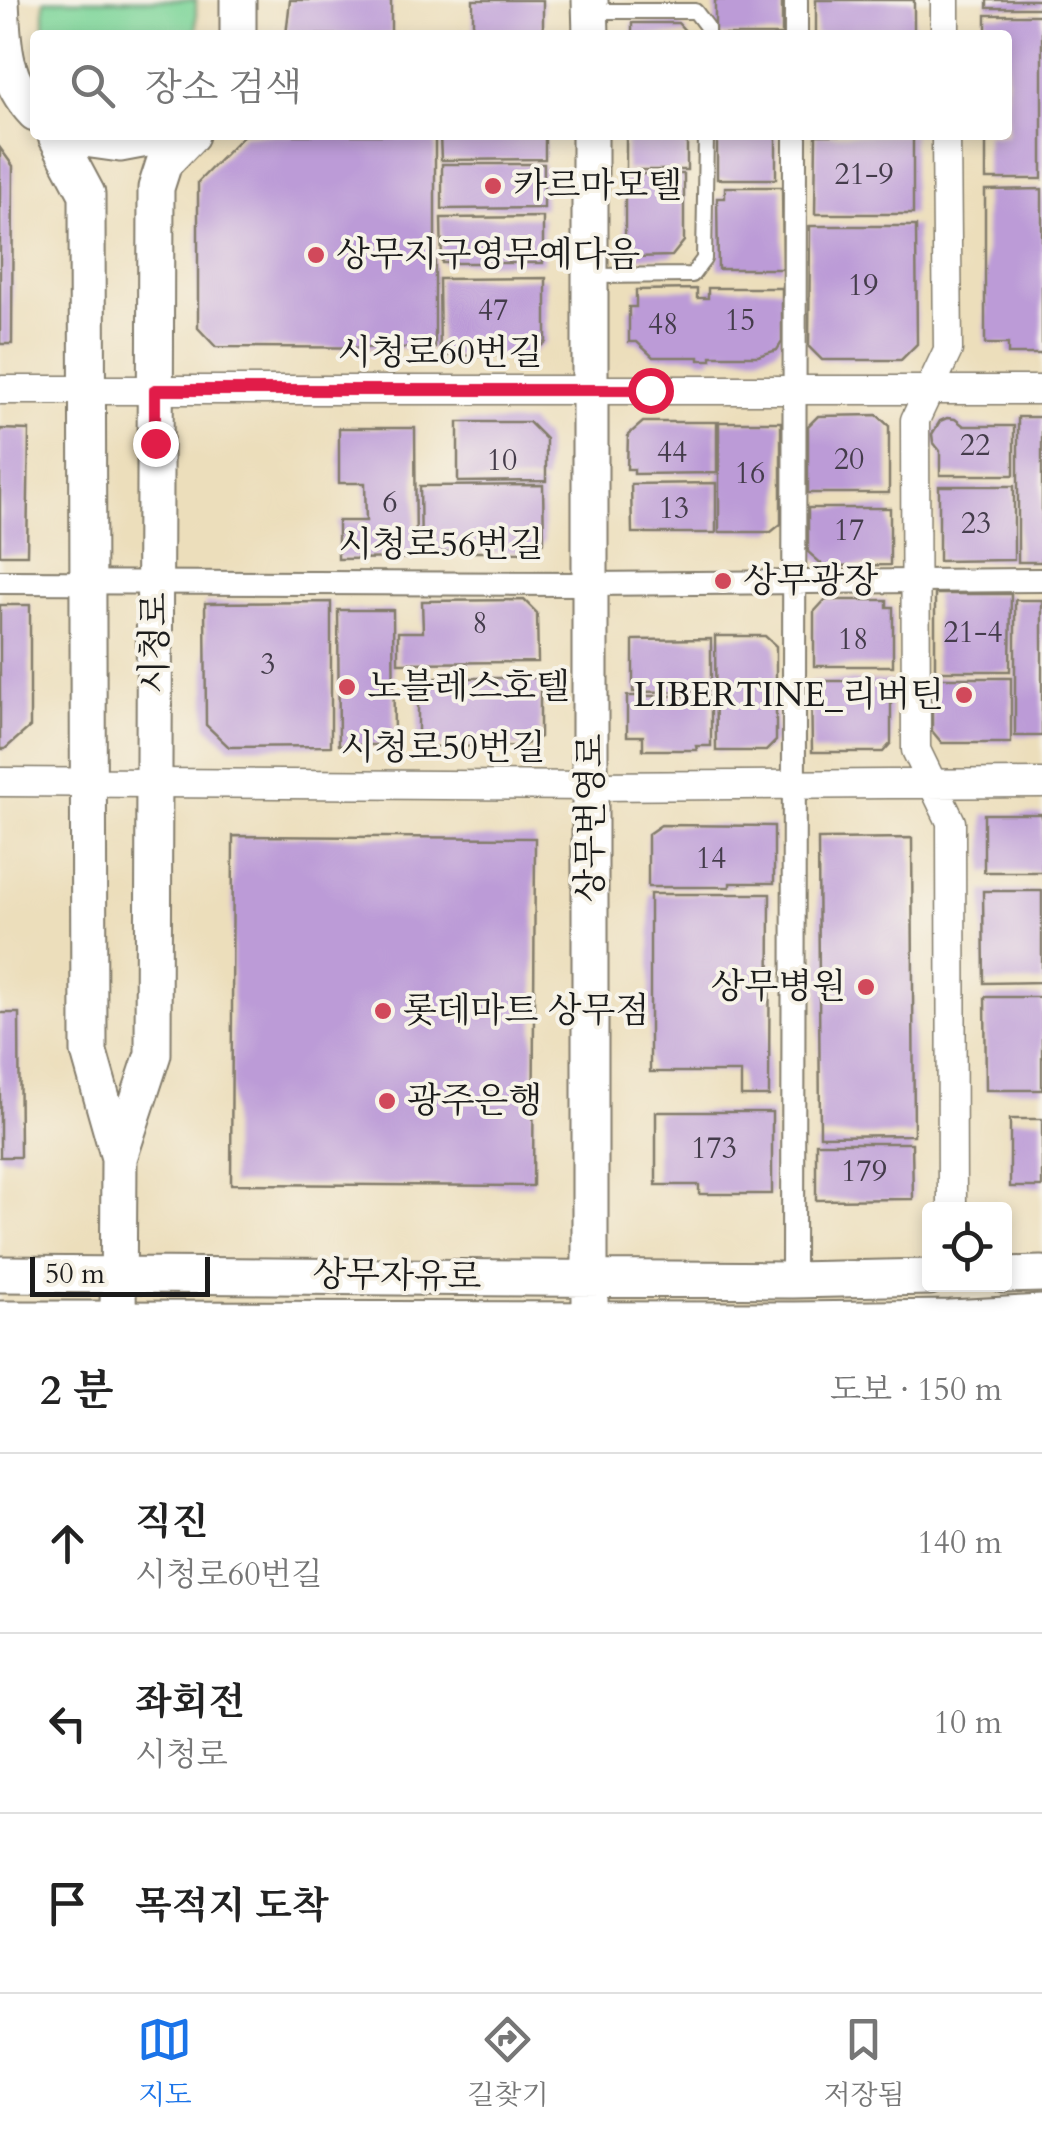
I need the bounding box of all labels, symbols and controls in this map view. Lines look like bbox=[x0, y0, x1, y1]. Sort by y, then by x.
search box bbox=[30, 30, 1012, 140]
icon: search bbox=[65, 58, 120, 113]
text: 장소 검색 bbox=[145, 62, 302, 114]
house number: 21-9 bbox=[834, 154, 894, 195]
place label: 카르마모텔 bbox=[513, 162, 682, 210]
marker: 카르마모텔 bbox=[482, 175, 504, 197]
place label: 상무지구영무예다음 bbox=[336, 231, 640, 279]
marker: 상무지구영무예다음 bbox=[305, 244, 327, 266]
house number: 19 bbox=[848, 265, 878, 306]
house number: 47 bbox=[478, 290, 508, 331]
house number: 15 bbox=[725, 300, 755, 341]
house number: 48 bbox=[648, 304, 678, 345]
street label: 시청로60번길 bbox=[338, 329, 542, 377]
route start bbox=[628, 368, 674, 414]
route end bbox=[133, 421, 179, 467]
house number: 22 bbox=[960, 425, 990, 466]
house number: 44 bbox=[657, 432, 687, 473]
house number: 20 bbox=[834, 439, 864, 480]
house number: 10 bbox=[487, 440, 517, 481]
house number: 16 bbox=[735, 453, 765, 494]
house number: 6 bbox=[382, 482, 398, 523]
house number: 13 bbox=[659, 488, 689, 529]
house number: 23 bbox=[961, 503, 991, 544]
house number: 17 bbox=[834, 510, 864, 551]
street label: 시청로56번길 bbox=[339, 521, 543, 569]
place label: 상무광장 bbox=[743, 557, 878, 605]
marker: 상무광장 bbox=[712, 570, 734, 592]
street label: 시청로 bbox=[131, 592, 179, 694]
house number: 8 bbox=[472, 603, 488, 644]
house number: 21-4 bbox=[943, 612, 1003, 653]
house number: 18 bbox=[838, 619, 868, 660]
house number: 3 bbox=[260, 644, 276, 685]
place label: 노블레스호텔 bbox=[367, 663, 570, 711]
place label: LIBERTINE_리버틴 bbox=[633, 671, 944, 719]
marker: 노블레스호텔 bbox=[336, 676, 358, 698]
marker: LIBERTINE_리버틴 bbox=[953, 684, 975, 706]
street label: 시청로50번길 bbox=[341, 724, 545, 772]
street label: 상무번영로 bbox=[567, 733, 615, 903]
house number: 14 bbox=[696, 838, 726, 879]
place label: 상무병원 bbox=[711, 963, 846, 1011]
marker: 상무병원 bbox=[855, 976, 877, 998]
place label: 롯데마트 상무점 bbox=[403, 987, 649, 1035]
marker: 롯데마트 상무점 bbox=[372, 1000, 394, 1022]
place label: 광주은행 bbox=[407, 1077, 542, 1125]
marker: 광주은행 bbox=[376, 1090, 398, 1112]
house number: 173 bbox=[691, 1128, 737, 1169]
house number: 179 bbox=[841, 1151, 887, 1192]
map controls bbox=[922, 1202, 1012, 1292]
button: locate bbox=[922, 1202, 1012, 1292]
street label: 상무자유로 bbox=[312, 1251, 482, 1301]
scale bar bbox=[30, 1252, 210, 1296]
text: 50 m bbox=[45, 1255, 105, 1293]
text: 2 분 bbox=[40, 1362, 113, 1419]
text: 도보 · 150 m bbox=[830, 1368, 1002, 1412]
text: 직진 bbox=[135, 1496, 208, 1548]
icon: ahead bbox=[40, 1516, 95, 1571]
text: 140 m bbox=[917, 1521, 1002, 1565]
text: 시청로60번길 bbox=[135, 1553, 322, 1597]
text: 좌회전 bbox=[135, 1676, 245, 1728]
icon: left bbox=[40, 1696, 95, 1751]
text: 10 m bbox=[934, 1701, 1002, 1745]
text: 시청로 bbox=[135, 1733, 228, 1777]
icon: arrive bbox=[40, 1876, 95, 1931]
text: 목적지 도착 bbox=[135, 1880, 329, 1932]
tab: 지도 bbox=[137, 2012, 192, 2114]
tab: 길찾기 bbox=[467, 2012, 548, 2114]
tab: 저장됨 bbox=[823, 2012, 905, 2114]

